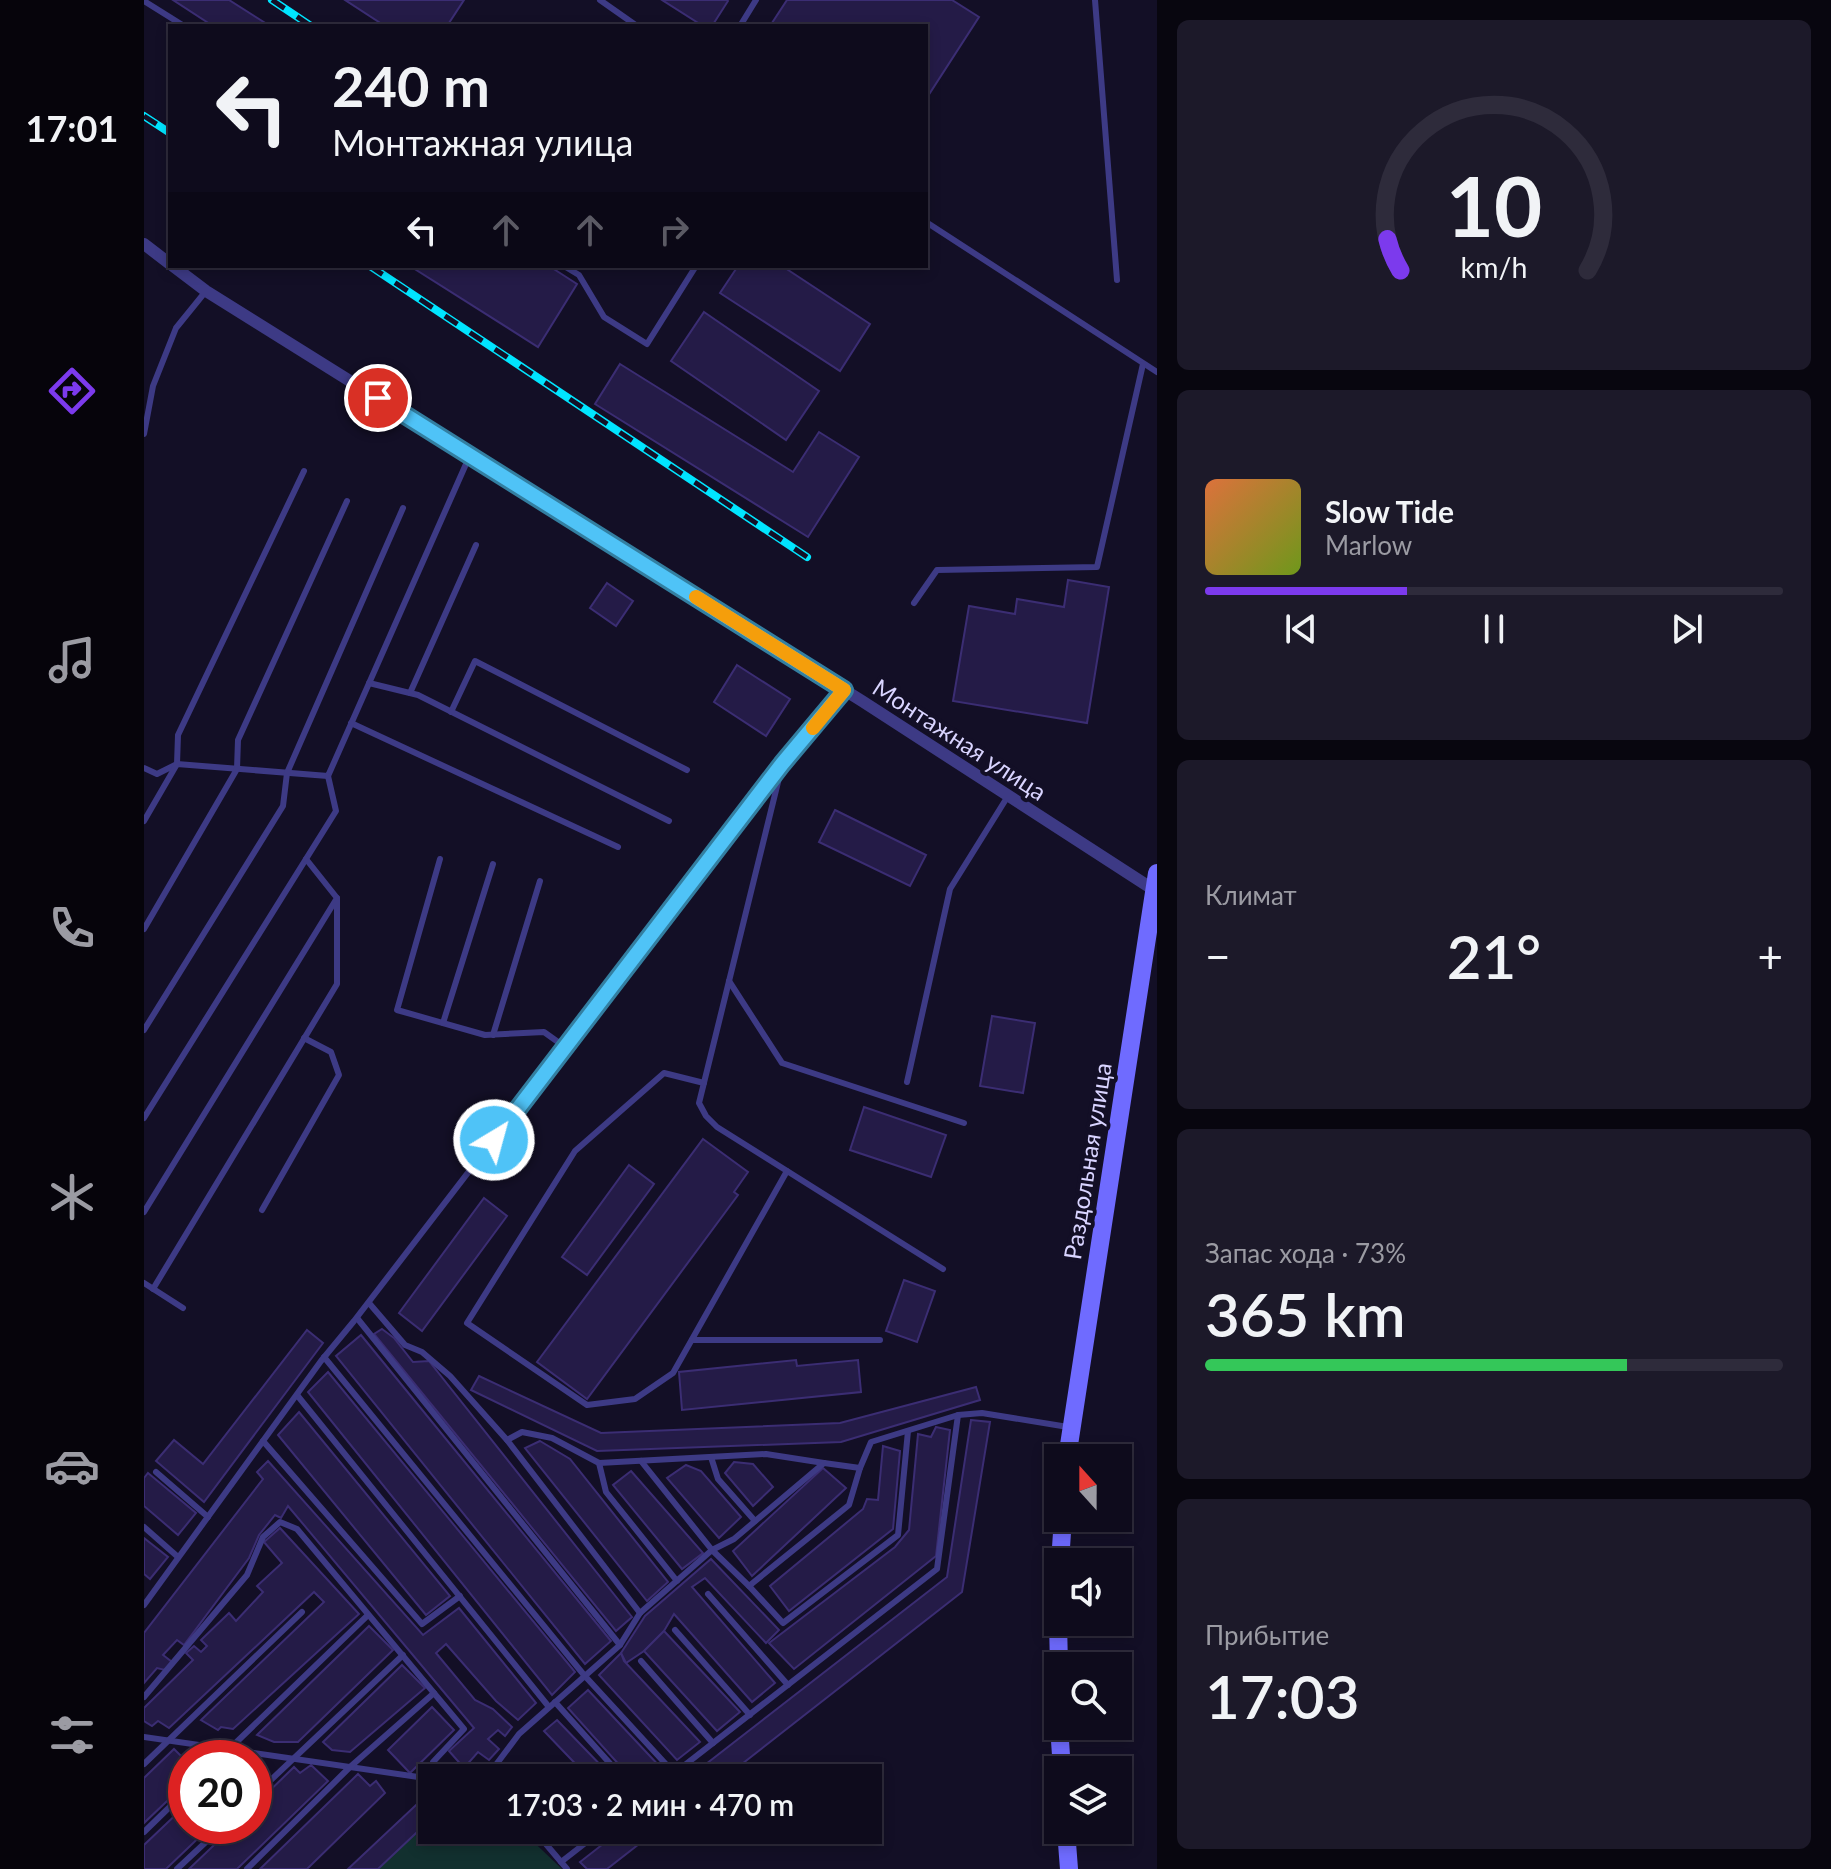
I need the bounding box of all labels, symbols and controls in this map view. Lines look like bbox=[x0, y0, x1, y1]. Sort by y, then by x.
text: 240 m bbox=[332, 52, 490, 119]
icon: left bbox=[200, 56, 304, 160]
text: 17:01 bbox=[26, 106, 118, 150]
text: Монтажная улица bbox=[332, 120, 633, 164]
text: 10 bbox=[1446, 154, 1542, 254]
icon: left bbox=[400, 208, 444, 252]
icon: ahead bbox=[484, 208, 528, 252]
icon: ahead bbox=[568, 208, 612, 252]
icon: right bbox=[652, 208, 696, 252]
text: km/h bbox=[1461, 250, 1527, 284]
icon: directions bbox=[44, 363, 100, 419]
pin bbox=[344, 364, 412, 432]
icon: arrive bbox=[356, 376, 400, 420]
text: Slow Tide bbox=[1325, 493, 1454, 529]
text: Marlow bbox=[1325, 529, 1412, 561]
icon: previous bbox=[1279, 607, 1323, 651]
icon: pause bbox=[1472, 607, 1516, 651]
icon: next bbox=[1665, 607, 1709, 651]
icon: music bbox=[44, 632, 100, 688]
street label: Монтажная улица bbox=[868, 672, 1052, 806]
text: Климат bbox=[1205, 879, 1297, 911]
icon: phone bbox=[44, 900, 100, 956]
text: 21° bbox=[1447, 920, 1541, 992]
text: − bbox=[1205, 930, 1231, 982]
text: + bbox=[1757, 930, 1783, 982]
street label: Раздольная улица bbox=[1057, 1060, 1117, 1262]
position arrow bbox=[452, 1098, 536, 1182]
icon: climate bbox=[44, 1169, 100, 1225]
text: Запас хода · 73% bbox=[1205, 1237, 1406, 1269]
text: 365 km bbox=[1205, 1278, 1406, 1350]
icon: car bbox=[44, 1438, 100, 1494]
north arrow bbox=[1044, 1444, 1132, 1532]
map controls bbox=[1044, 1444, 1132, 1844]
button: sound bbox=[1044, 1548, 1132, 1636]
text: Прибытие bbox=[1205, 1619, 1329, 1651]
button: search bbox=[1044, 1652, 1132, 1740]
text: 17:03 bbox=[1205, 1660, 1359, 1732]
icon: filters bbox=[44, 1707, 100, 1763]
speed limit sign: 20 bbox=[168, 1740, 272, 1844]
button: layers bbox=[1044, 1756, 1132, 1844]
text: 17:03 · 2 мин · 470 m bbox=[506, 1786, 794, 1822]

